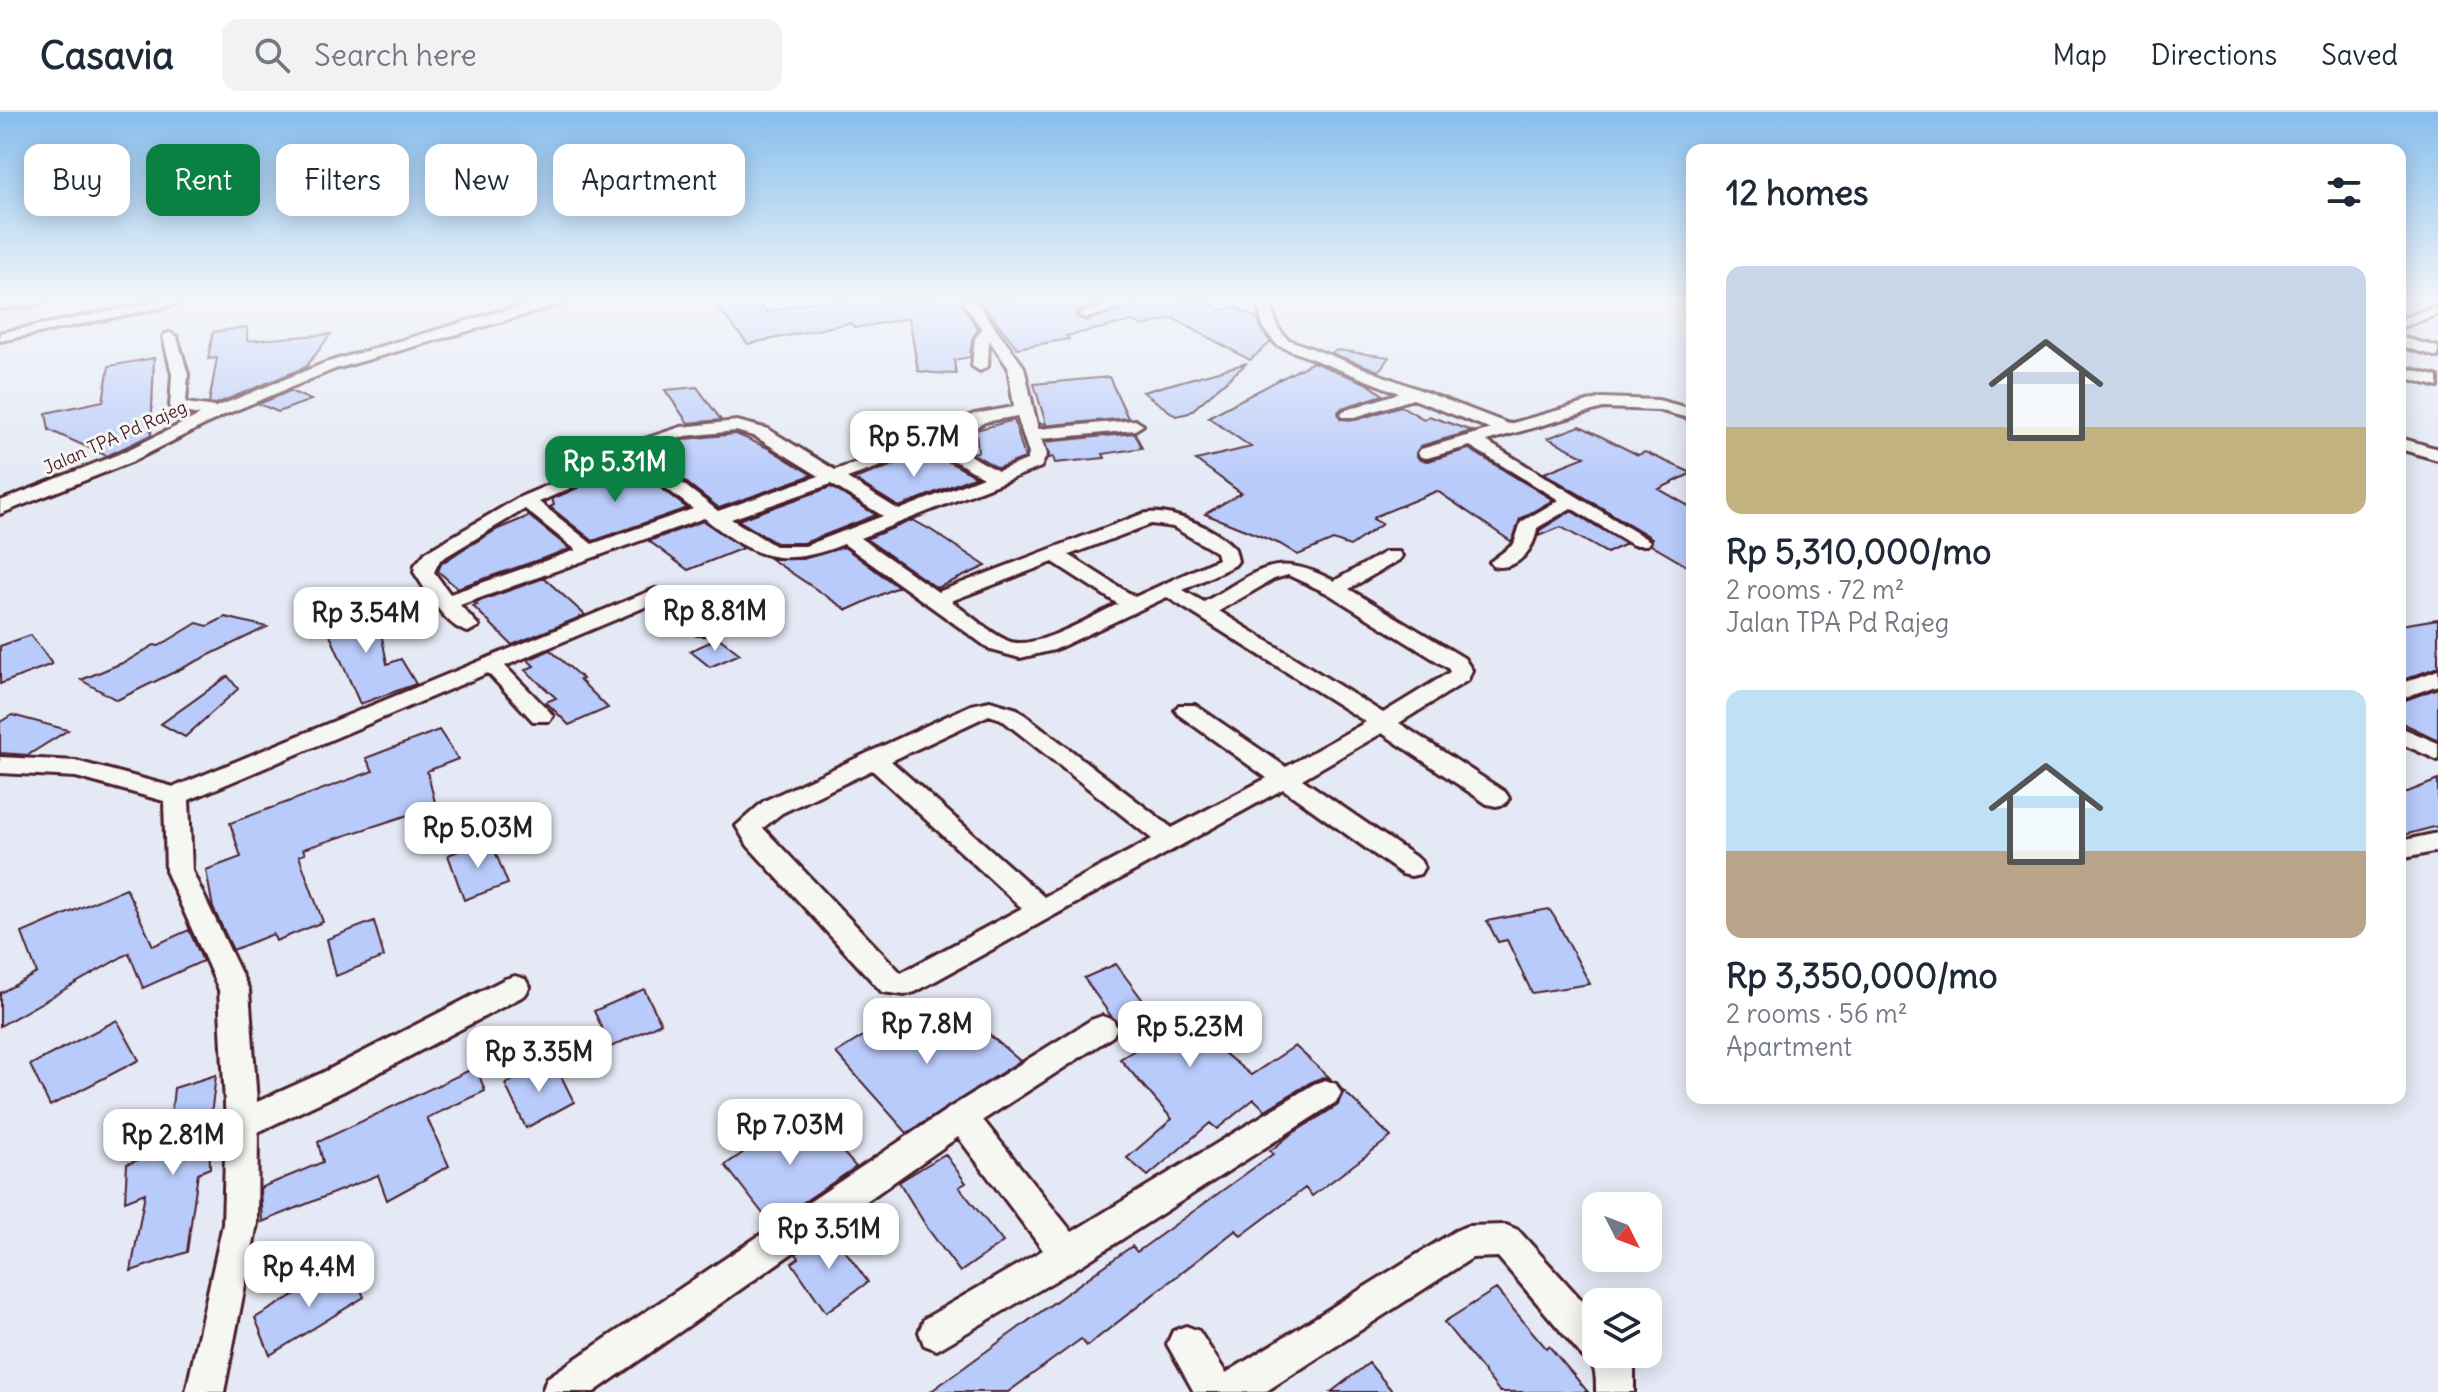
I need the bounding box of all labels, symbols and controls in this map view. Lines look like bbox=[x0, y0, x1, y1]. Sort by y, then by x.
search box bbox=[222, 19, 782, 91]
text: Casavia bbox=[40, 32, 174, 79]
icon: search bbox=[250, 33, 294, 77]
text: Search here bbox=[314, 36, 477, 74]
text: Map bbox=[2052, 37, 2107, 73]
text: Directions bbox=[2151, 37, 2277, 73]
text: Saved bbox=[2321, 37, 2398, 73]
chip: Buy bbox=[24, 144, 130, 216]
chip: Rent bbox=[146, 144, 260, 216]
chip: Filters bbox=[276, 144, 409, 216]
chip: New bbox=[425, 144, 537, 216]
chip: Apartment bbox=[553, 144, 745, 216]
icon: filters bbox=[2322, 170, 2366, 214]
text: 12 homes bbox=[1726, 171, 1869, 214]
icon: home bbox=[1974, 318, 2118, 462]
street label: Jalan TPA Pd Rajeg bbox=[40, 395, 190, 479]
pin: Rp 5.7M bbox=[840, 411, 988, 479]
text: Rp 5.7M bbox=[868, 420, 960, 453]
pin: Rp 5.31M bbox=[532, 436, 698, 504]
text: Rp 5.31M bbox=[563, 445, 667, 478]
text: Rp 5,310,000/mo bbox=[1726, 530, 1991, 573]
text: 2 rooms · 72 m² bbox=[1726, 573, 1905, 606]
pin: Rp 8.81M bbox=[632, 585, 798, 653]
pin: Rp 3.54M bbox=[283, 587, 449, 655]
text: Rp 8.81M bbox=[663, 594, 767, 627]
text: Rp 3.54M bbox=[312, 596, 420, 629]
text: Jalan TPA Pd Rajeg bbox=[1726, 606, 1949, 639]
icon: home bbox=[1974, 742, 2118, 886]
pin: Rp 5.03M bbox=[395, 802, 561, 870]
text: Rp 5.03M bbox=[423, 811, 533, 844]
text: Rp 3,350,000/mo bbox=[1726, 954, 1998, 997]
text: 2 rooms · 56 m² bbox=[1726, 997, 1907, 1030]
pin: Rp 7.8M bbox=[853, 998, 1001, 1066]
pin: Rp 5.23M bbox=[1107, 1001, 1273, 1069]
text: Rp 7.8M bbox=[881, 1007, 973, 1040]
text: Rp 5.23M bbox=[1136, 1010, 1244, 1043]
pin: Rp 3.35M bbox=[456, 1026, 622, 1094]
text: Apartment bbox=[1726, 1030, 1852, 1063]
text: Rp 3.35M bbox=[485, 1035, 593, 1068]
pin: Rp 7.03M bbox=[707, 1099, 873, 1167]
text: Rp 7.03M bbox=[736, 1108, 844, 1141]
pin: Rp 2.81M bbox=[90, 1109, 256, 1177]
text: Rp 2.81M bbox=[121, 1118, 225, 1151]
north arrow bbox=[1582, 1192, 1662, 1272]
map controls bbox=[1582, 1192, 1662, 1368]
pin: Rp 3.51M bbox=[746, 1203, 912, 1271]
text: Rp 3.51M bbox=[777, 1212, 881, 1245]
pin: Rp 4.4M bbox=[235, 1241, 383, 1309]
text: Rp 4.4M bbox=[262, 1250, 356, 1283]
button: layers bbox=[1582, 1288, 1662, 1368]

